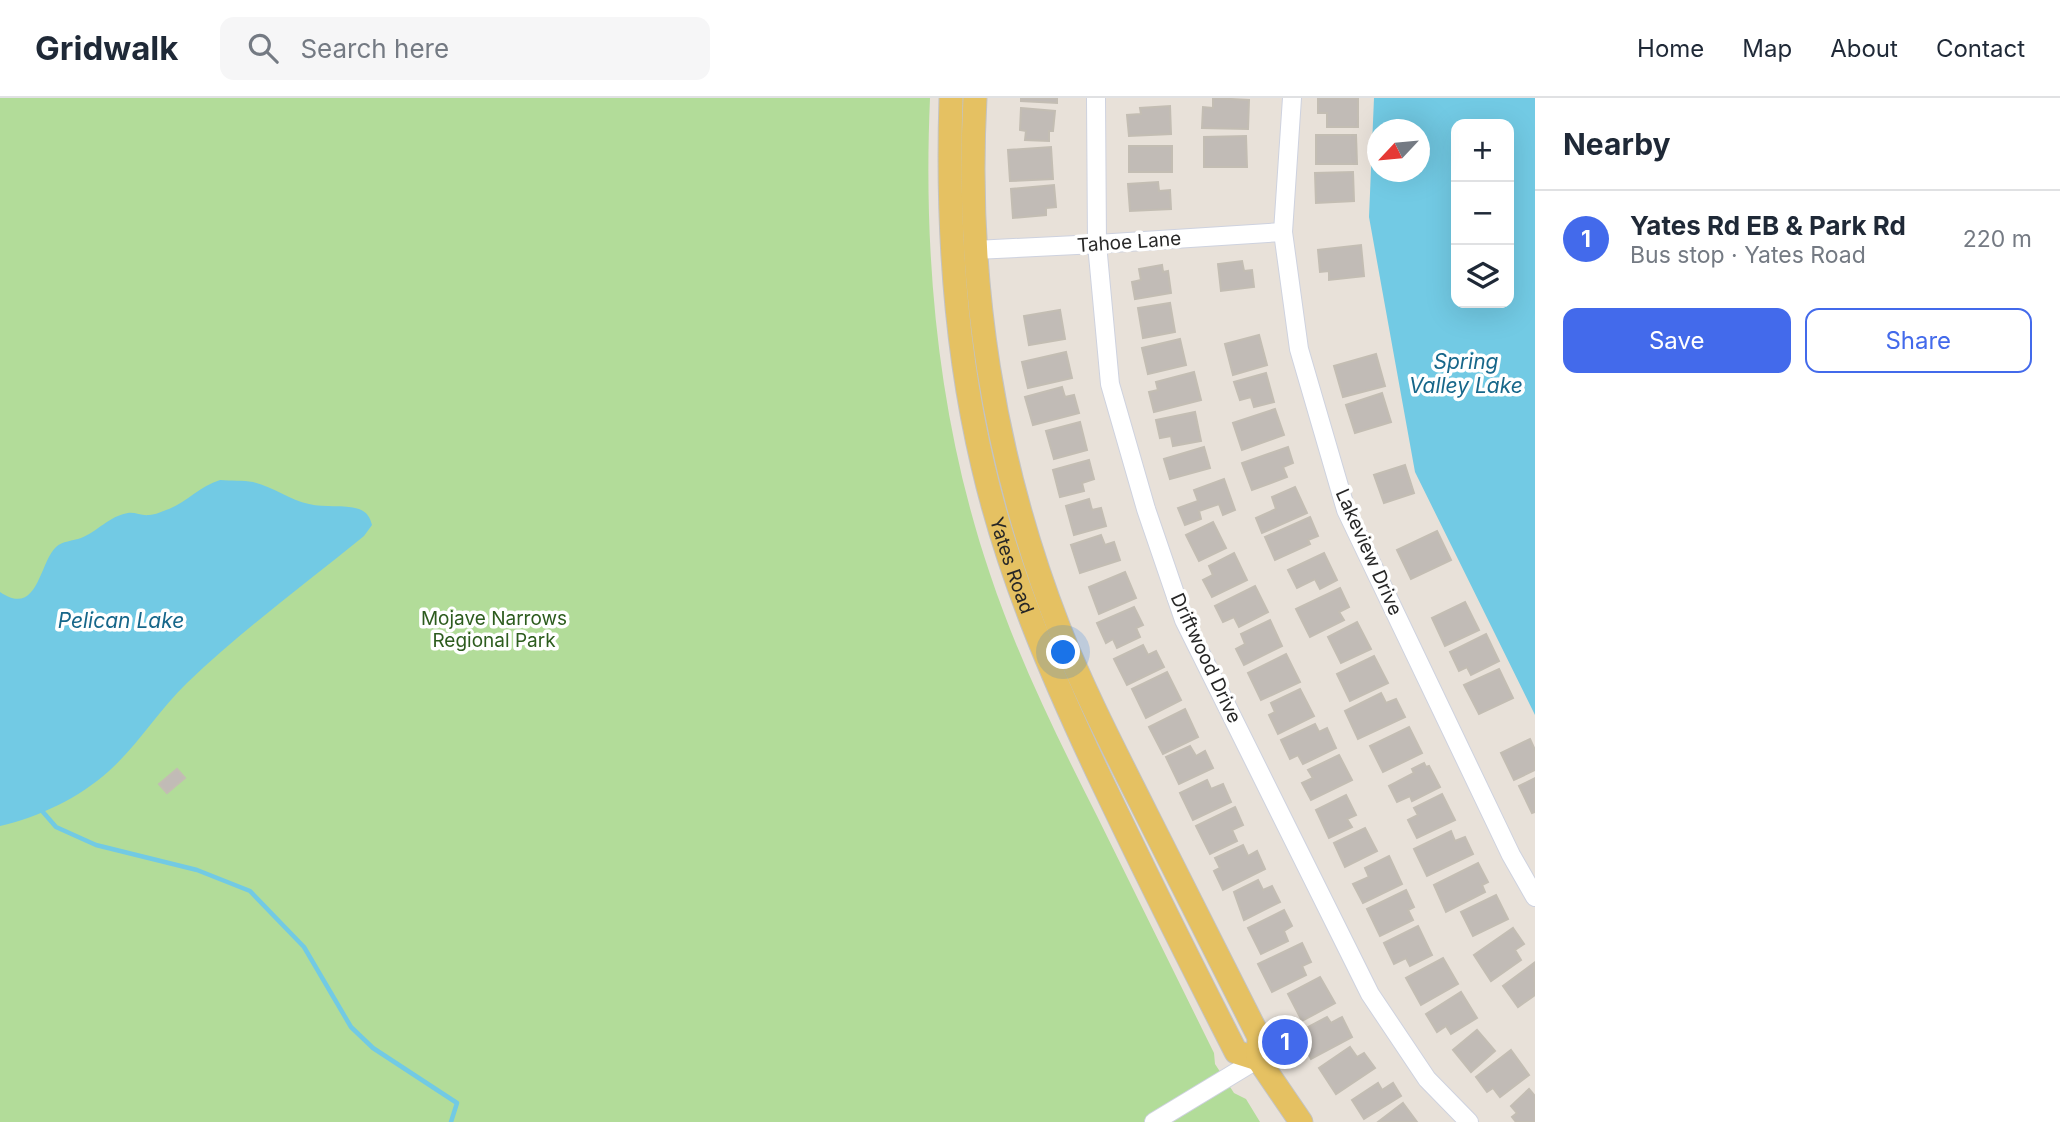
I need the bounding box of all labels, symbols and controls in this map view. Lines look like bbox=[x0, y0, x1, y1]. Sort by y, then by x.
search box bbox=[220, 17, 710, 80]
text: Gridwalk bbox=[35, 28, 178, 68]
icon: search bbox=[244, 29, 282, 67]
text: Search here bbox=[300, 33, 449, 64]
text: Home bbox=[1637, 34, 1704, 63]
text: Map bbox=[1742, 34, 1792, 63]
text: About bbox=[1830, 34, 1898, 63]
text: Contact bbox=[1936, 34, 2025, 63]
north arrow bbox=[1367, 119, 1430, 182]
map controls bbox=[1451, 119, 1514, 308]
button: + bbox=[1451, 119, 1514, 182]
text: Nearby bbox=[1563, 126, 1671, 162]
button: − bbox=[1451, 182, 1514, 245]
text: Yates Rd EB & Park Rd bbox=[1630, 210, 1906, 241]
text: 1 bbox=[1581, 225, 1591, 253]
text: 220 m bbox=[1963, 225, 2032, 253]
street label: Tahoe Lane bbox=[1076, 227, 1182, 257]
text: Bus stop · Yates Road bbox=[1630, 241, 1866, 269]
button: layers bbox=[1451, 245, 1514, 308]
button: Save bbox=[1563, 308, 1791, 373]
button: Share bbox=[1805, 308, 2032, 373]
water label: Spring Valley Lake bbox=[1409, 349, 1523, 398]
street label: Lakeview Drive bbox=[1331, 485, 1407, 619]
street label: Yates Road bbox=[985, 514, 1039, 617]
street label: Driftwood Drive bbox=[1166, 589, 1246, 727]
park label: Mojave Narrows Regional Park bbox=[421, 607, 567, 652]
water label: Pelican Lake bbox=[58, 608, 184, 633]
your location bbox=[1046, 635, 1080, 669]
pin: 1 bbox=[1262, 1016, 1308, 1068]

